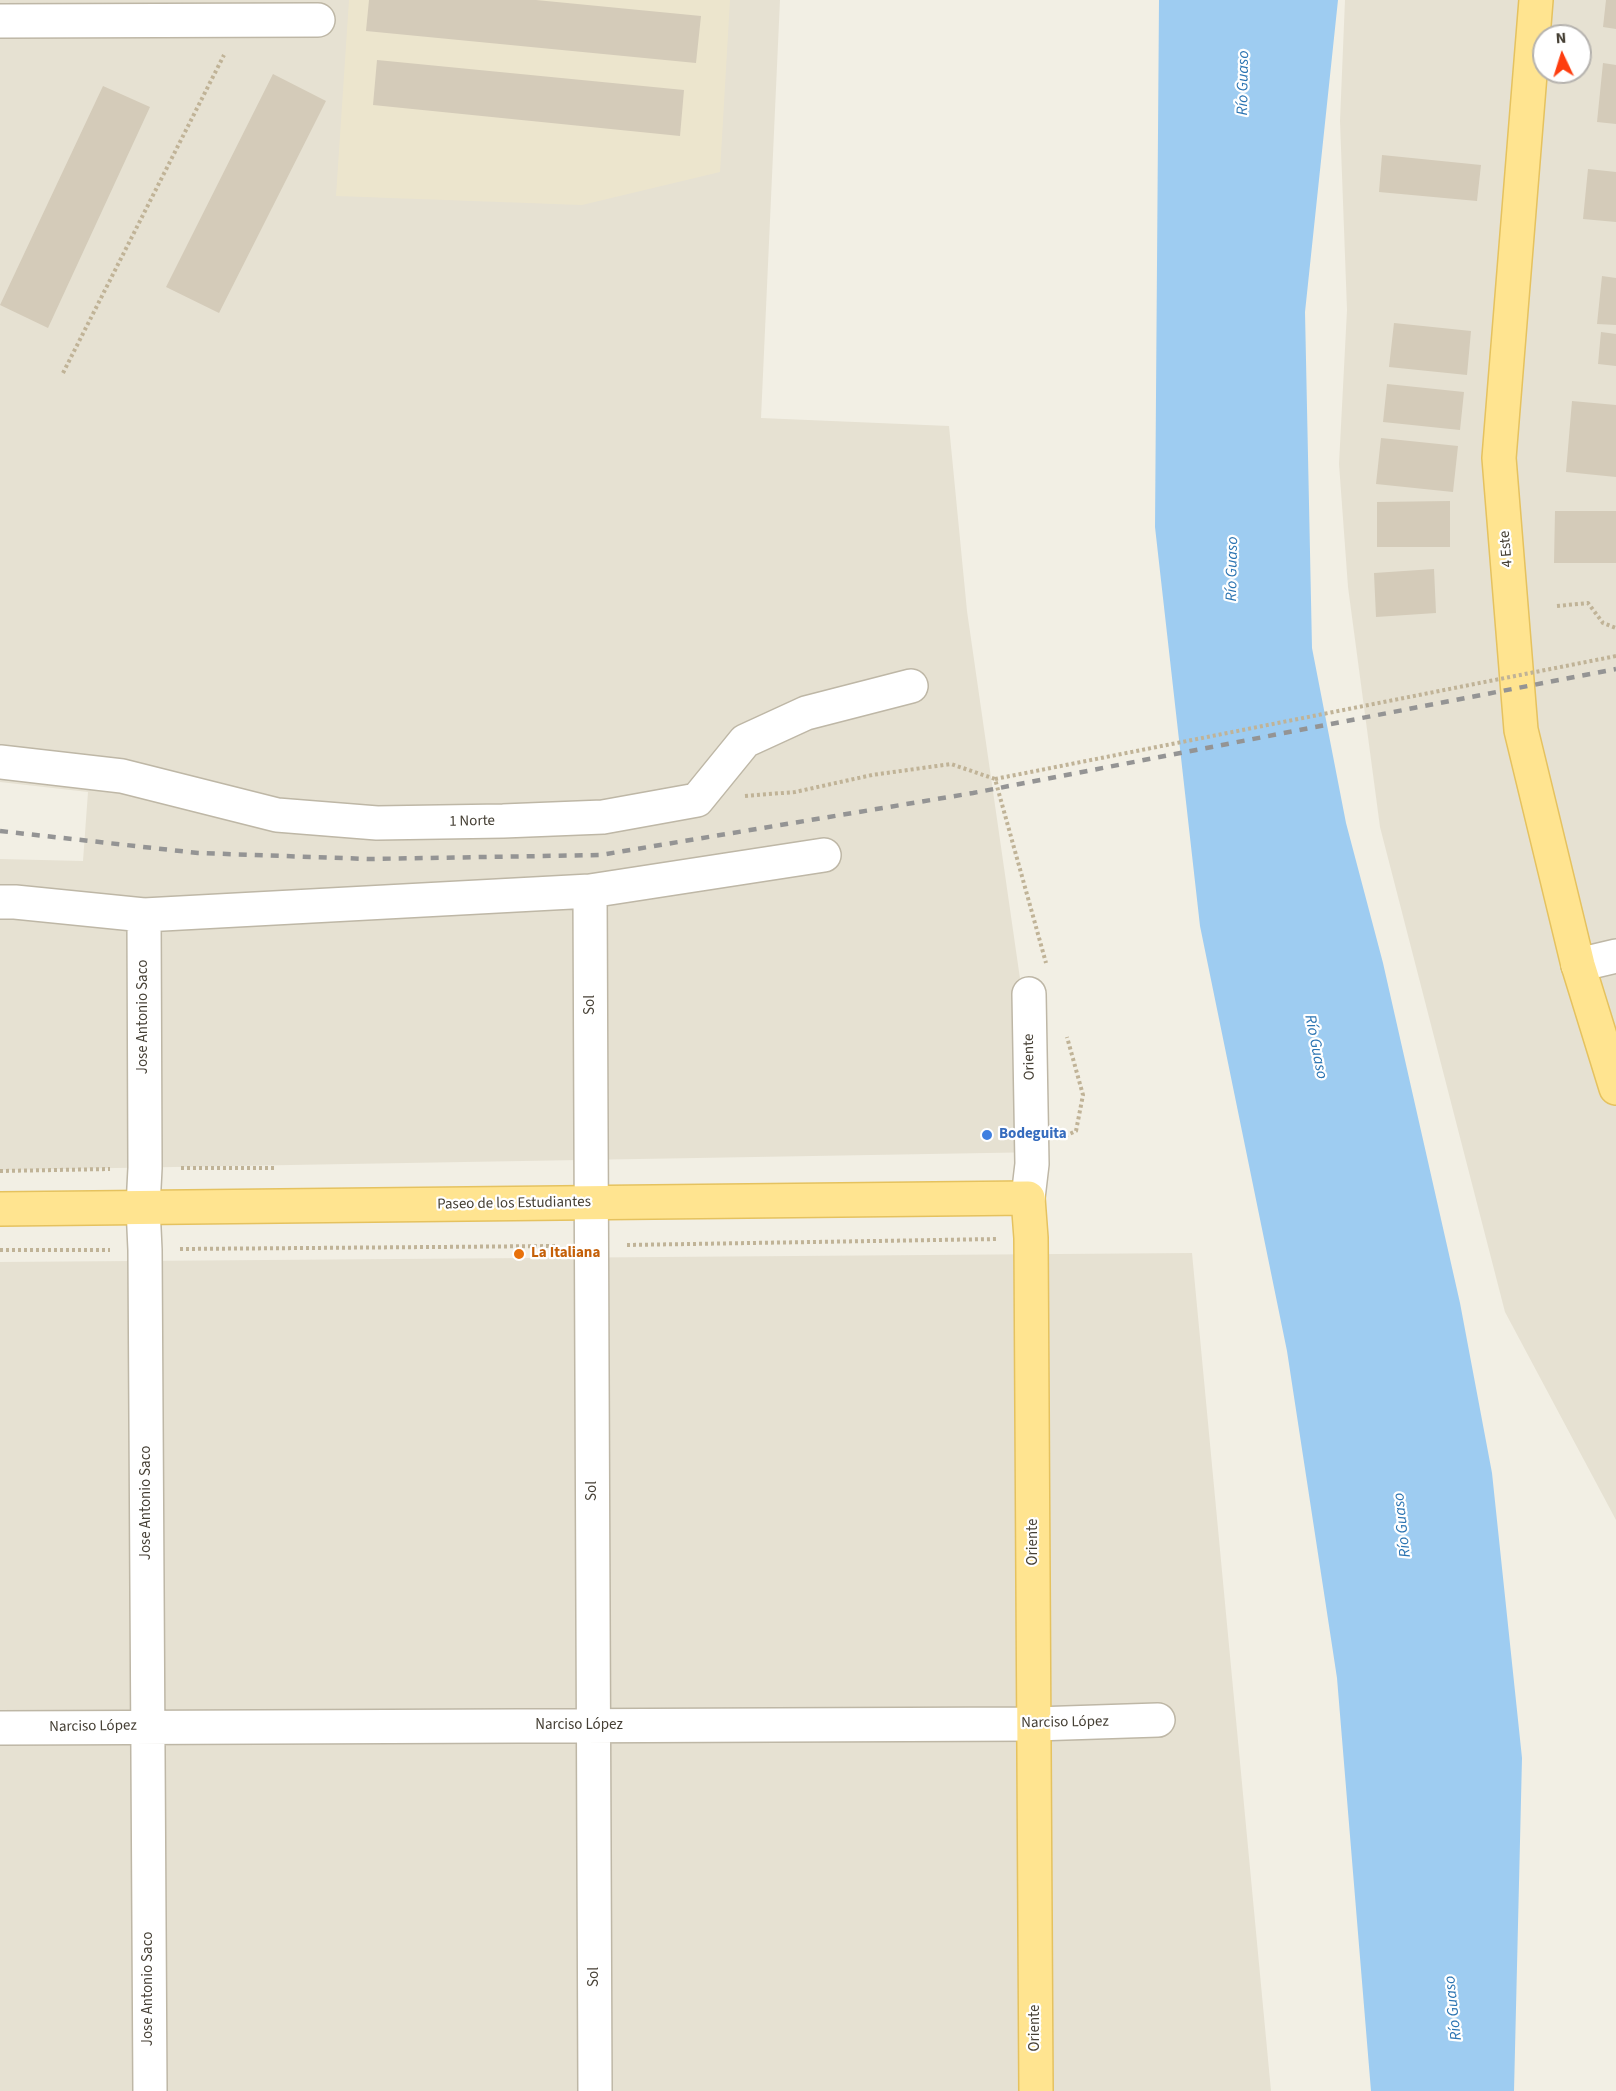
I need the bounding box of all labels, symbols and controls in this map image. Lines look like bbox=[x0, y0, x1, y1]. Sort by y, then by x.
north arrow bbox=[1532, 24, 1592, 84]
text: N bbox=[1555, 27, 1567, 49]
water label: Río Guaso bbox=[1234, 50, 1254, 116]
street label: 4 Este bbox=[1496, 530, 1518, 568]
water label: Río Guaso bbox=[1223, 536, 1243, 602]
street label: 1 Norte bbox=[449, 813, 495, 831]
street label: Jose Antonio Saco bbox=[135, 960, 153, 1074]
street label: Sol bbox=[582, 995, 600, 1015]
water label: Río Guaso bbox=[1299, 1013, 1331, 1081]
street label: Oriente bbox=[1021, 1033, 1039, 1081]
place label: Bodeguita bbox=[999, 1126, 1067, 1144]
marker: Bodeguita bbox=[980, 1128, 994, 1142]
street label: Paseo de los Estudiantes bbox=[437, 1194, 591, 1214]
place label: La Italiana bbox=[531, 1245, 600, 1263]
marker: La Italiana bbox=[512, 1247, 526, 1261]
street label: Jose Antonio Saco bbox=[138, 1446, 156, 1560]
street label: Sol bbox=[584, 1481, 602, 1501]
water label: Río Guaso bbox=[1390, 1492, 1416, 1558]
street label: Oriente bbox=[1025, 1519, 1043, 1565]
street label: Narciso López bbox=[1021, 1713, 1109, 1733]
street label: Narciso López bbox=[49, 1717, 137, 1737]
street label: Narciso López bbox=[535, 1717, 623, 1735]
street label: Jose Antonio Saco bbox=[140, 1932, 158, 2046]
street label: Sol bbox=[586, 1967, 604, 1987]
water label: Río Guaso bbox=[1441, 1975, 1467, 2041]
street label: Oriente bbox=[1027, 2005, 1045, 2051]

